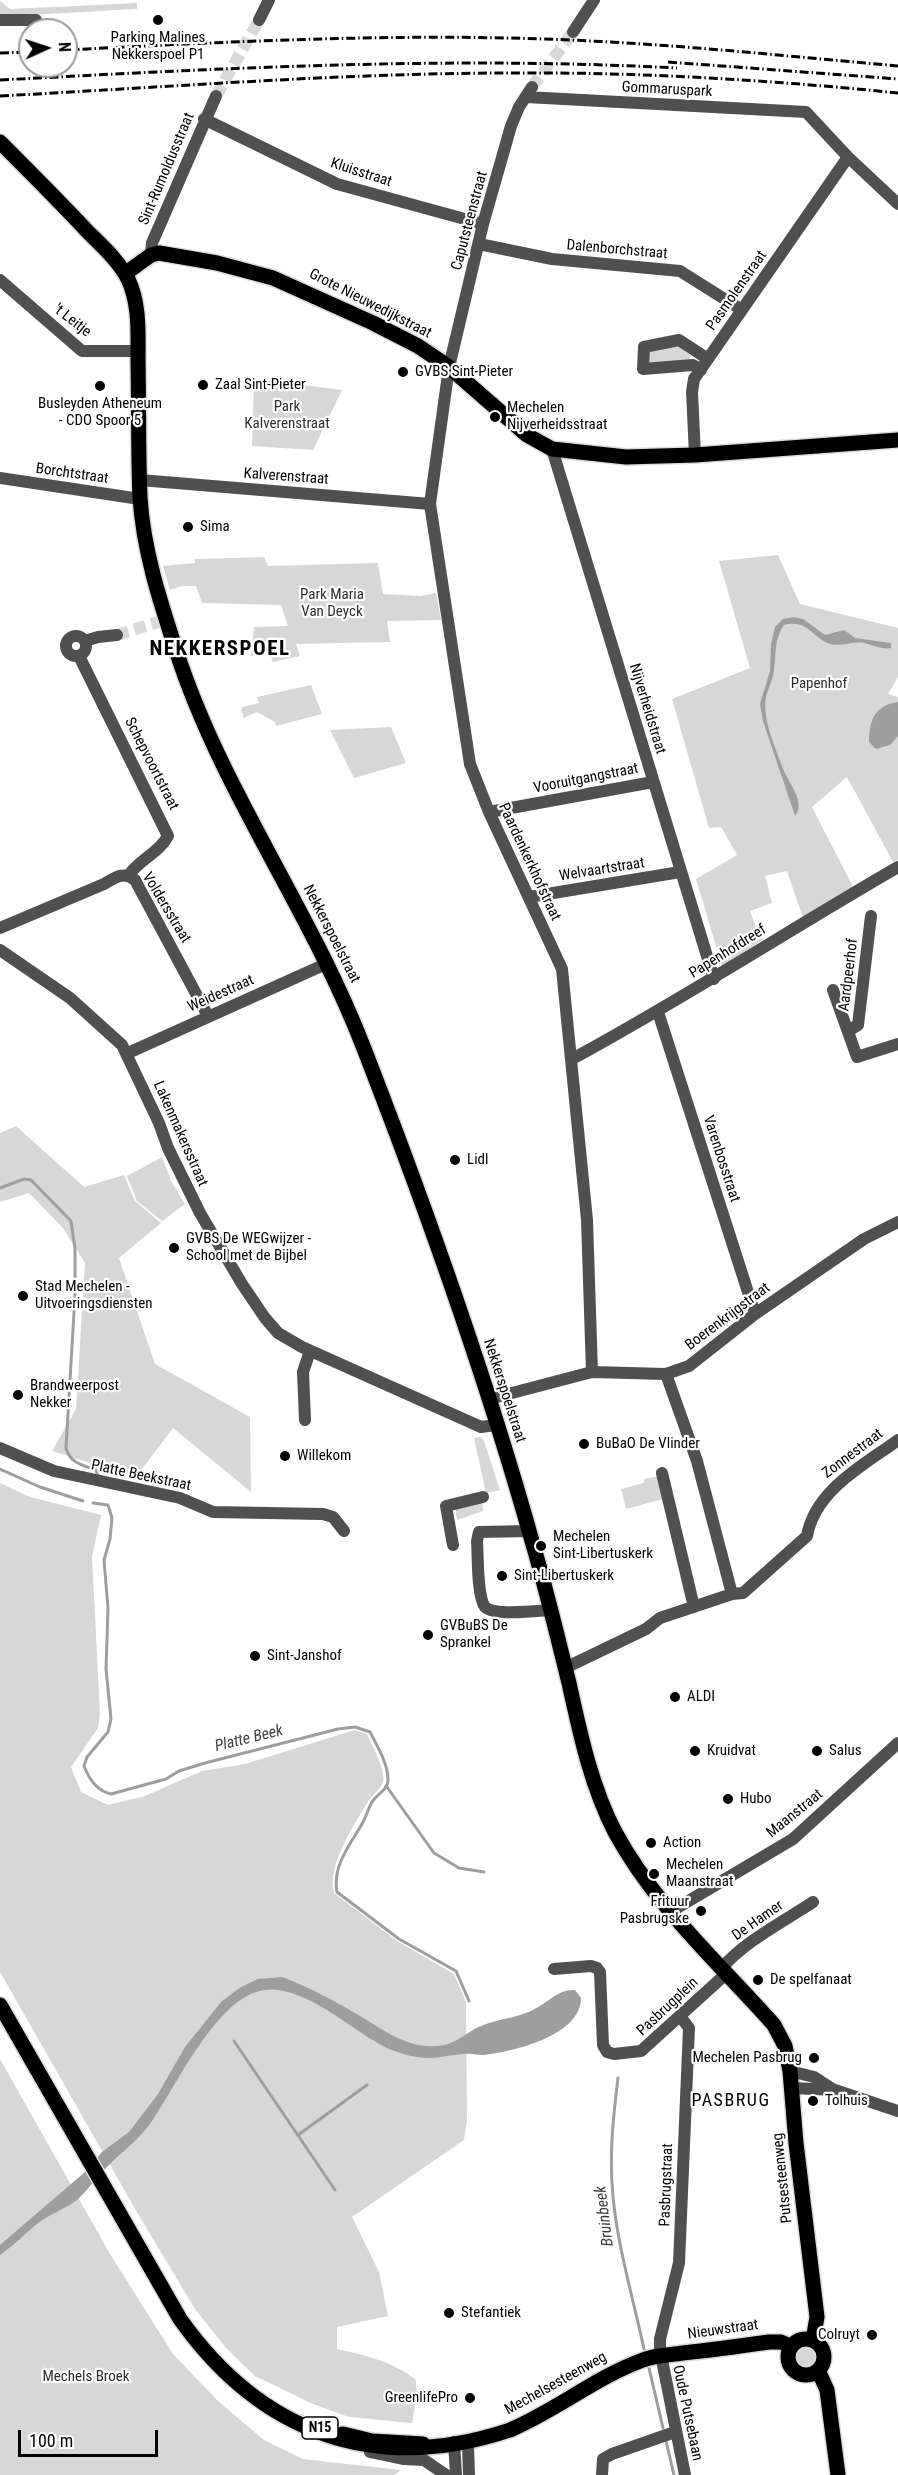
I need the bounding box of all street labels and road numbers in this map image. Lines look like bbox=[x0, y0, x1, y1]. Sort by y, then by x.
street label: Gommaruspark bbox=[621, 79, 713, 101]
street label: Sint-Rumoldusstraat bbox=[135, 110, 199, 228]
street label: Kluisstraat bbox=[328, 155, 394, 191]
street label: Caputsteenstraat bbox=[448, 170, 492, 272]
street label: Dalenborchstraat bbox=[566, 237, 668, 263]
street label: Pasmolenstraat bbox=[703, 248, 771, 334]
street label: Grote Nieuwedijkstraat bbox=[306, 265, 434, 343]
street label: 't Leitje bbox=[50, 301, 94, 341]
street label: Borchtstraat bbox=[35, 460, 109, 488]
street label: Kalverenstraat bbox=[243, 465, 329, 489]
street label: Nijverheidstraat bbox=[625, 662, 669, 756]
street label: Schepvoortstraat bbox=[120, 715, 182, 813]
street label: Vooruitgangstraat bbox=[532, 760, 640, 798]
street label: Paardenkerkhofstraat bbox=[494, 800, 564, 924]
street label: Welvaartstraat bbox=[558, 854, 646, 886]
street label: Voldersstraat bbox=[138, 869, 194, 947]
street label: Nekkerspoelstraat bbox=[298, 882, 364, 986]
street label: Papenhofdreef bbox=[686, 921, 770, 983]
street label: Aardpeerhof bbox=[836, 938, 862, 1012]
street label: Weidestraat bbox=[185, 971, 257, 1017]
street label: Lakenmakersstraat bbox=[149, 1079, 211, 1189]
street label: Varenbosstraat bbox=[699, 1113, 743, 1205]
street label: Boerenkrijgstraat bbox=[682, 1279, 774, 1355]
street label: Nekkerspoelstraat bbox=[479, 1337, 529, 1445]
street label: Zonnestraat bbox=[819, 1425, 887, 1483]
street label: Platte Beekstraat bbox=[89, 1457, 193, 1495]
street label: Maanstraat bbox=[763, 1786, 827, 1842]
street label: De Hamer bbox=[729, 1897, 787, 1945]
street label: Pasbrugplein bbox=[634, 1974, 702, 2040]
street label: Putsesteenweg bbox=[769, 2132, 797, 2224]
street label: Pasbrugstraat bbox=[657, 2143, 677, 2227]
street label: Nieuwstraat bbox=[687, 2316, 759, 2344]
street label: Mechelsesteenweg bbox=[502, 2349, 610, 2419]
street label: Oude Putsebaan bbox=[668, 2364, 706, 2462]
road number: N15 bbox=[302, 2417, 338, 2439]

